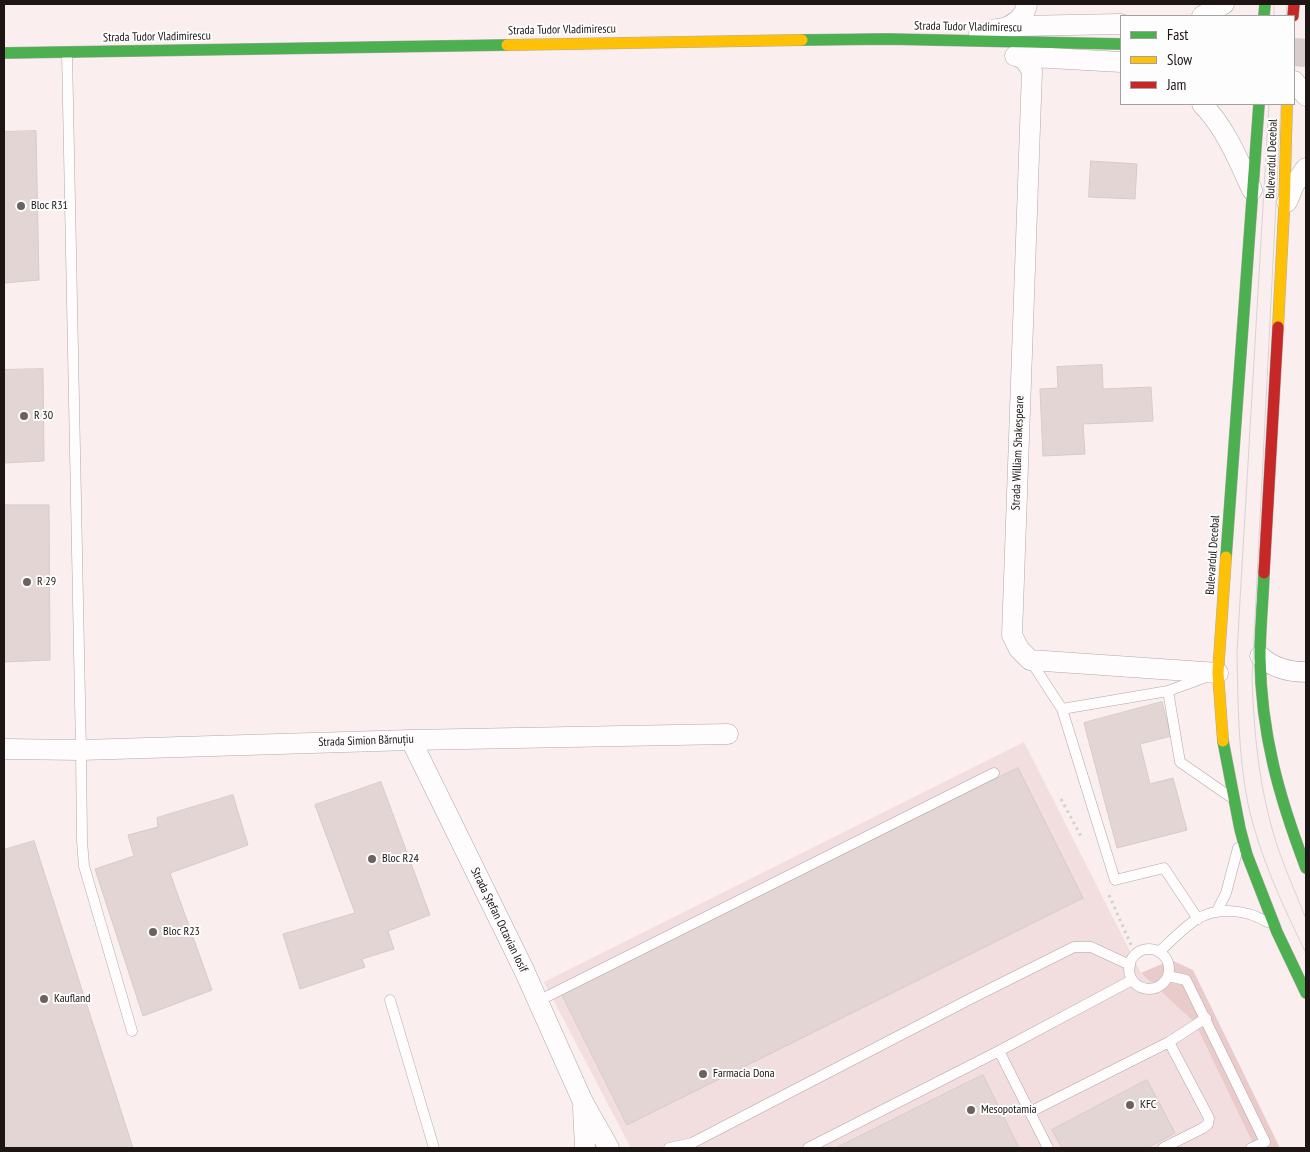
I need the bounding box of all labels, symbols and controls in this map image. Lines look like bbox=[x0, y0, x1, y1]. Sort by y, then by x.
legend bbox=[1120, 15, 1295, 105]
street label: Strada Tudor Vladimirescu bbox=[914, 19, 1022, 35]
street label: Strada Tudor Vladimirescu bbox=[508, 22, 616, 38]
text: Fast bbox=[1167, 25, 1188, 44]
street label: Strada Tudor Vladimirescu bbox=[103, 29, 211, 45]
text: Slow bbox=[1167, 50, 1192, 69]
text: Jam bbox=[1167, 75, 1186, 94]
street label: Bulevardul Decebal bbox=[1263, 119, 1281, 199]
place label: Bloc R31 bbox=[31, 199, 68, 213]
marker: Bloc R31 bbox=[15, 200, 27, 212]
street label: Strada William Shakespeare bbox=[1009, 395, 1027, 511]
place label: R 30 bbox=[34, 409, 53, 423]
marker: R 30 bbox=[18, 410, 30, 422]
street label: Bulevardul Decebal bbox=[1203, 515, 1223, 595]
place label: R 29 bbox=[37, 575, 56, 589]
marker: R 29 bbox=[21, 576, 33, 588]
street label: Strada Simion Bărnuțiu bbox=[318, 732, 414, 750]
place label: Bloc R24 bbox=[382, 852, 419, 866]
marker: Bloc R24 bbox=[366, 853, 378, 865]
street label: Strada Ștefan Octavian Iosif bbox=[467, 865, 531, 975]
place label: Bloc R23 bbox=[163, 925, 200, 939]
marker: Bloc R23 bbox=[147, 926, 159, 938]
place label: Kaufland bbox=[54, 992, 91, 1006]
marker: Kaufland bbox=[38, 993, 50, 1005]
place label: Farmacia Dona bbox=[713, 1067, 774, 1081]
marker: Farmacia Dona bbox=[697, 1068, 709, 1080]
place label: KFC bbox=[1140, 1098, 1156, 1112]
marker: KFC bbox=[1124, 1099, 1136, 1111]
place label: Mesopotamia bbox=[981, 1103, 1037, 1117]
marker: Mesopotamia bbox=[965, 1104, 977, 1116]

